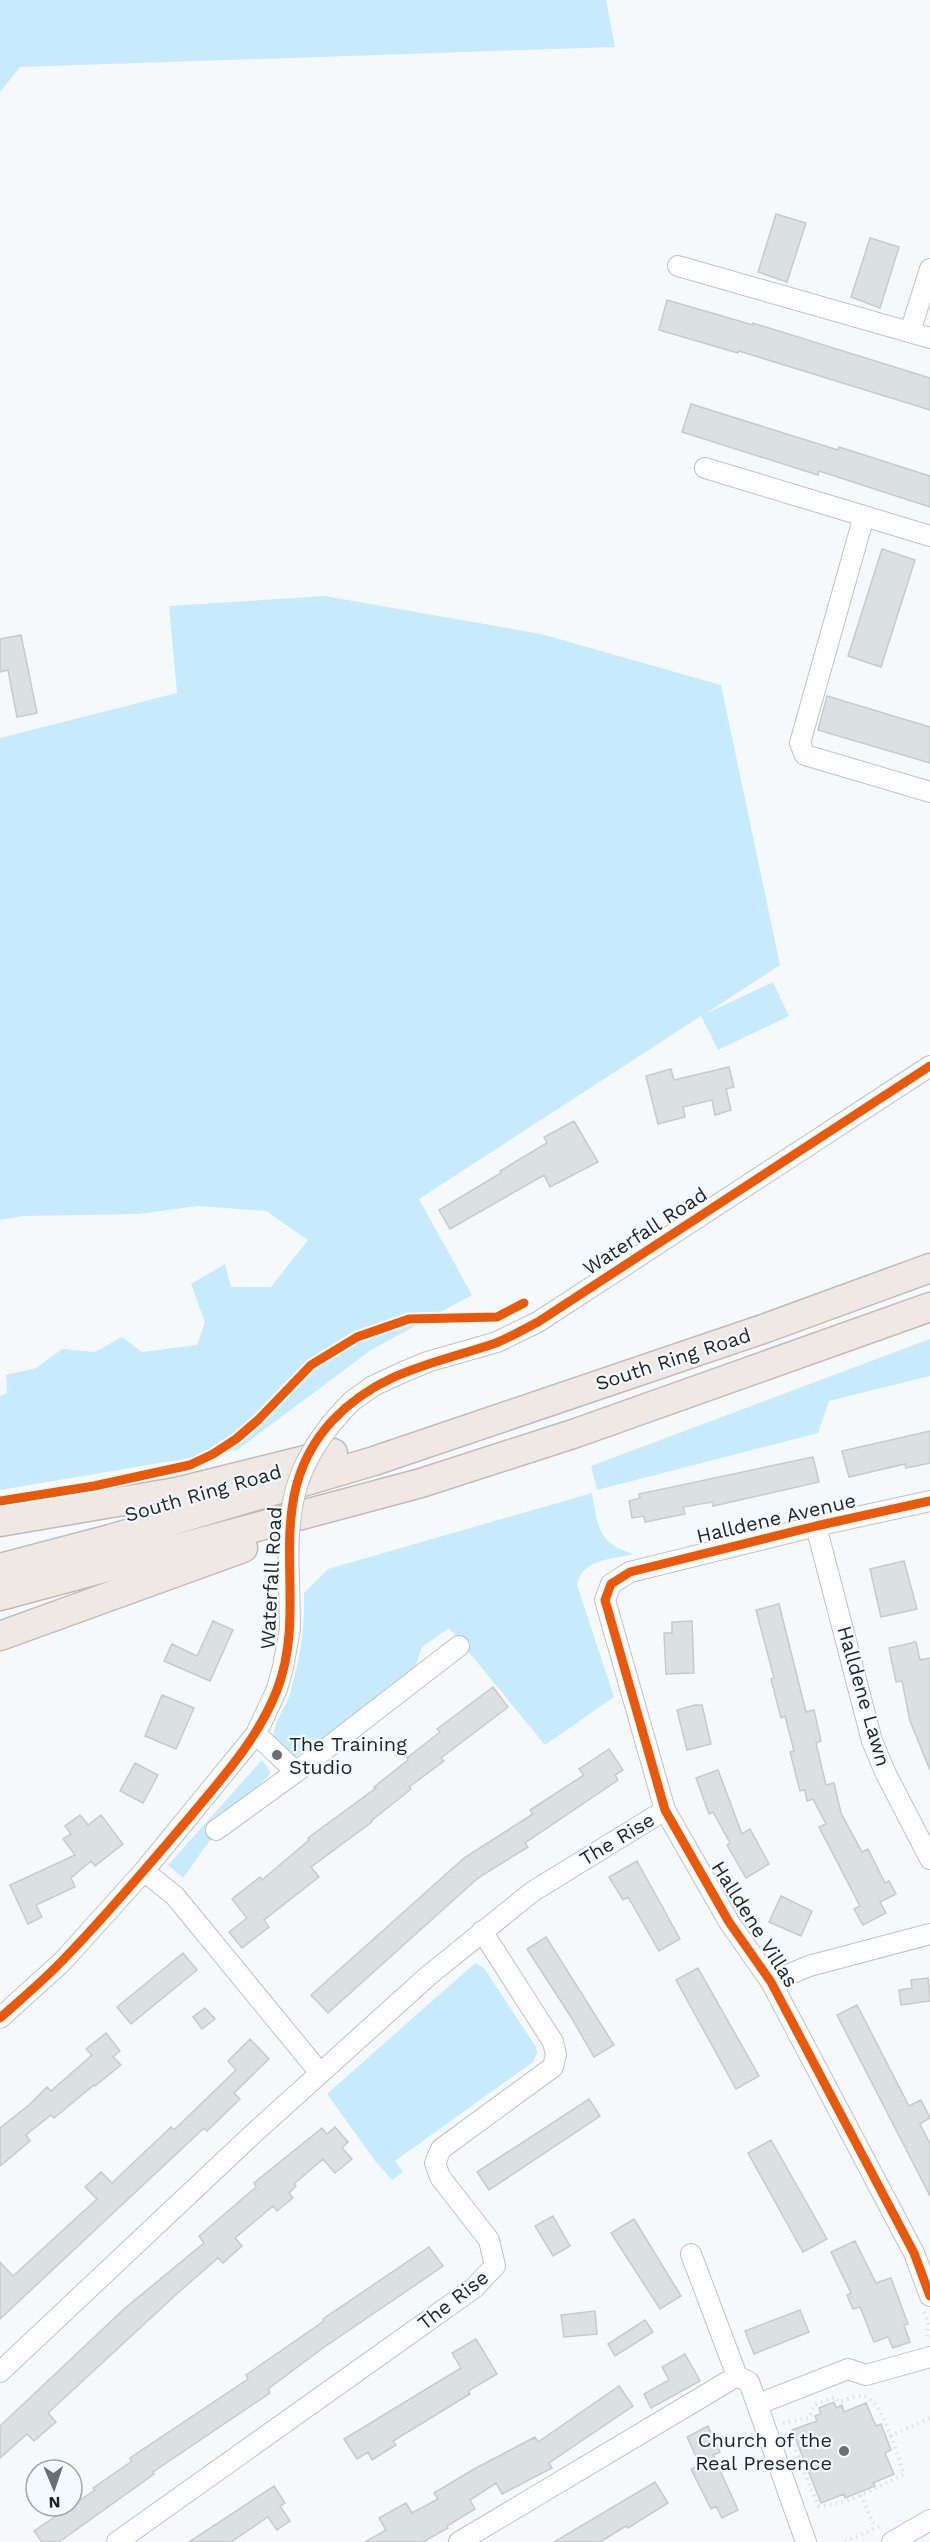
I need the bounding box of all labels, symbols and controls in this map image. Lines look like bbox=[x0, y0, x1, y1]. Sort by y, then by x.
street label: Waterfall Road bbox=[578, 1182, 712, 1280]
street label: South Ring Road bbox=[592, 1323, 754, 1395]
street label: South Ring Road bbox=[122, 1459, 284, 1527]
street label: Halldene Avenue bbox=[694, 1488, 858, 1548]
street label: Waterfall Road bbox=[255, 1506, 287, 1650]
street label: Halldene Lawn bbox=[832, 1623, 896, 1769]
place label: The Training Studio bbox=[289, 1732, 407, 1779]
marker: The Training Studio bbox=[270, 1748, 284, 1762]
street label: The Rise bbox=[575, 1807, 659, 1871]
street label: Halldene Villas bbox=[706, 1856, 804, 1992]
street label: The Rise bbox=[413, 2265, 493, 2335]
place label: Church of the Real Presence bbox=[695, 2428, 832, 2475]
marker: Church of the Real Presence bbox=[837, 2444, 851, 2458]
north arrow bbox=[24, 2458, 84, 2518]
text: N bbox=[48, 2493, 61, 2512]

